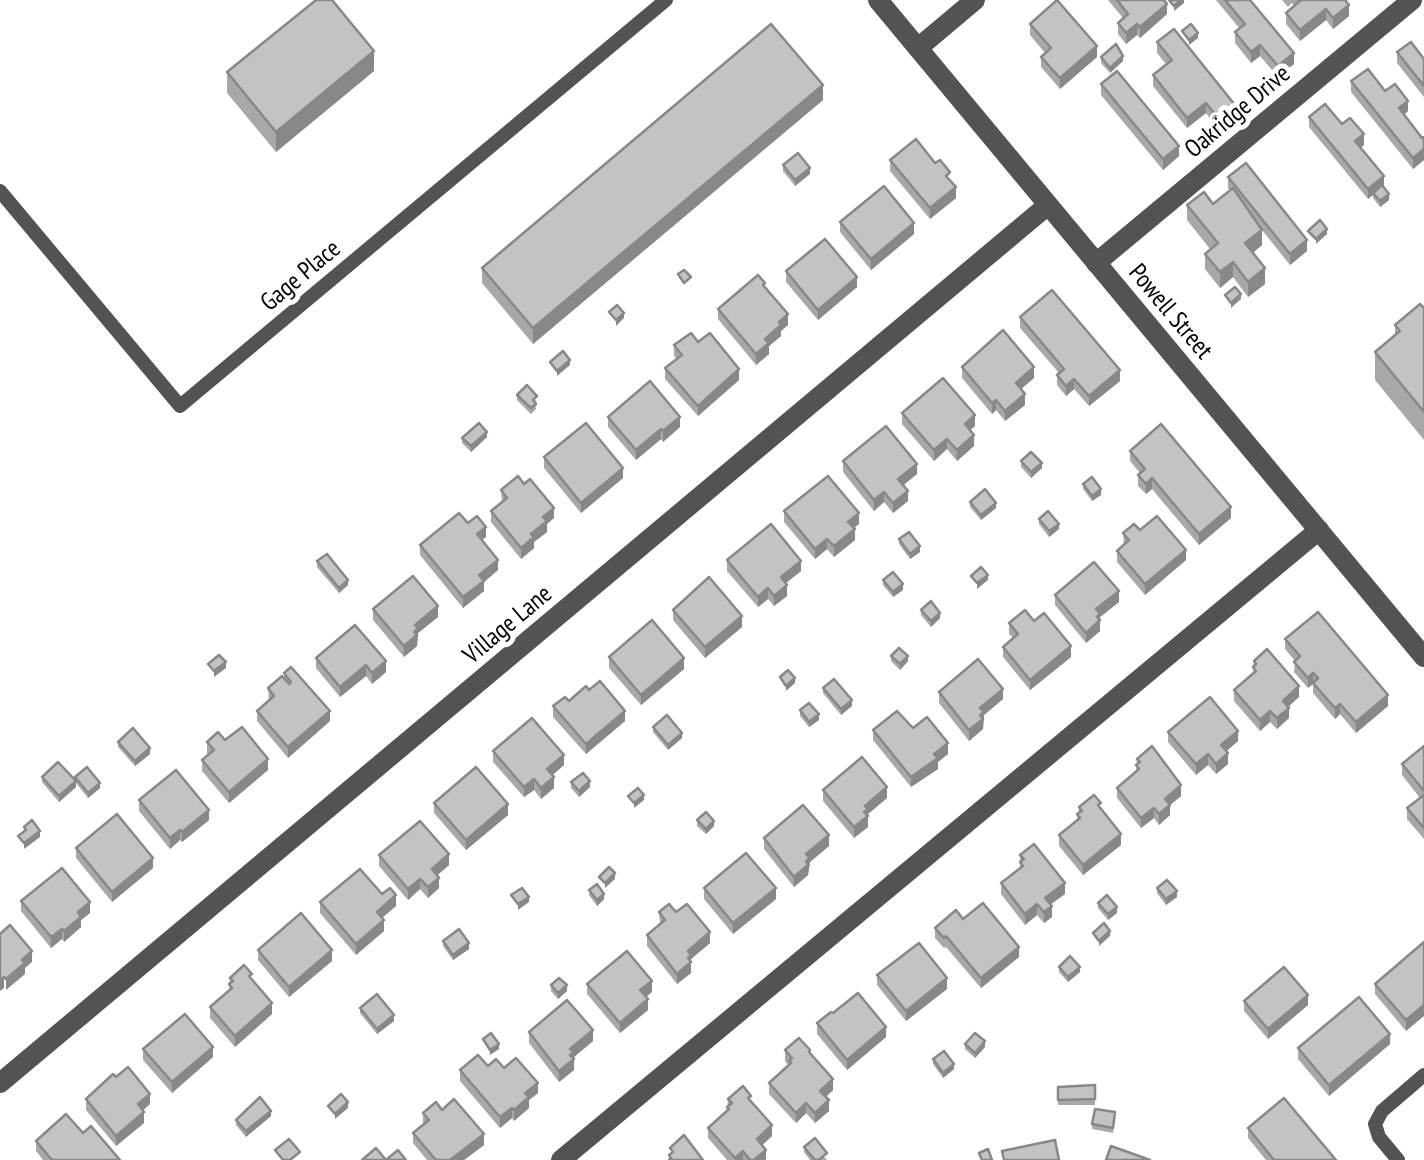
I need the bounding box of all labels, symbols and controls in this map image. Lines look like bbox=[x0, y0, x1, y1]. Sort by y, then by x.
street label: Oakridge Drive bbox=[1179, 59, 1297, 165]
street label: Gage Place bbox=[255, 234, 347, 318]
street label: Powell Street bbox=[1122, 258, 1218, 366]
street label: Village Lane bbox=[458, 579, 558, 671]

